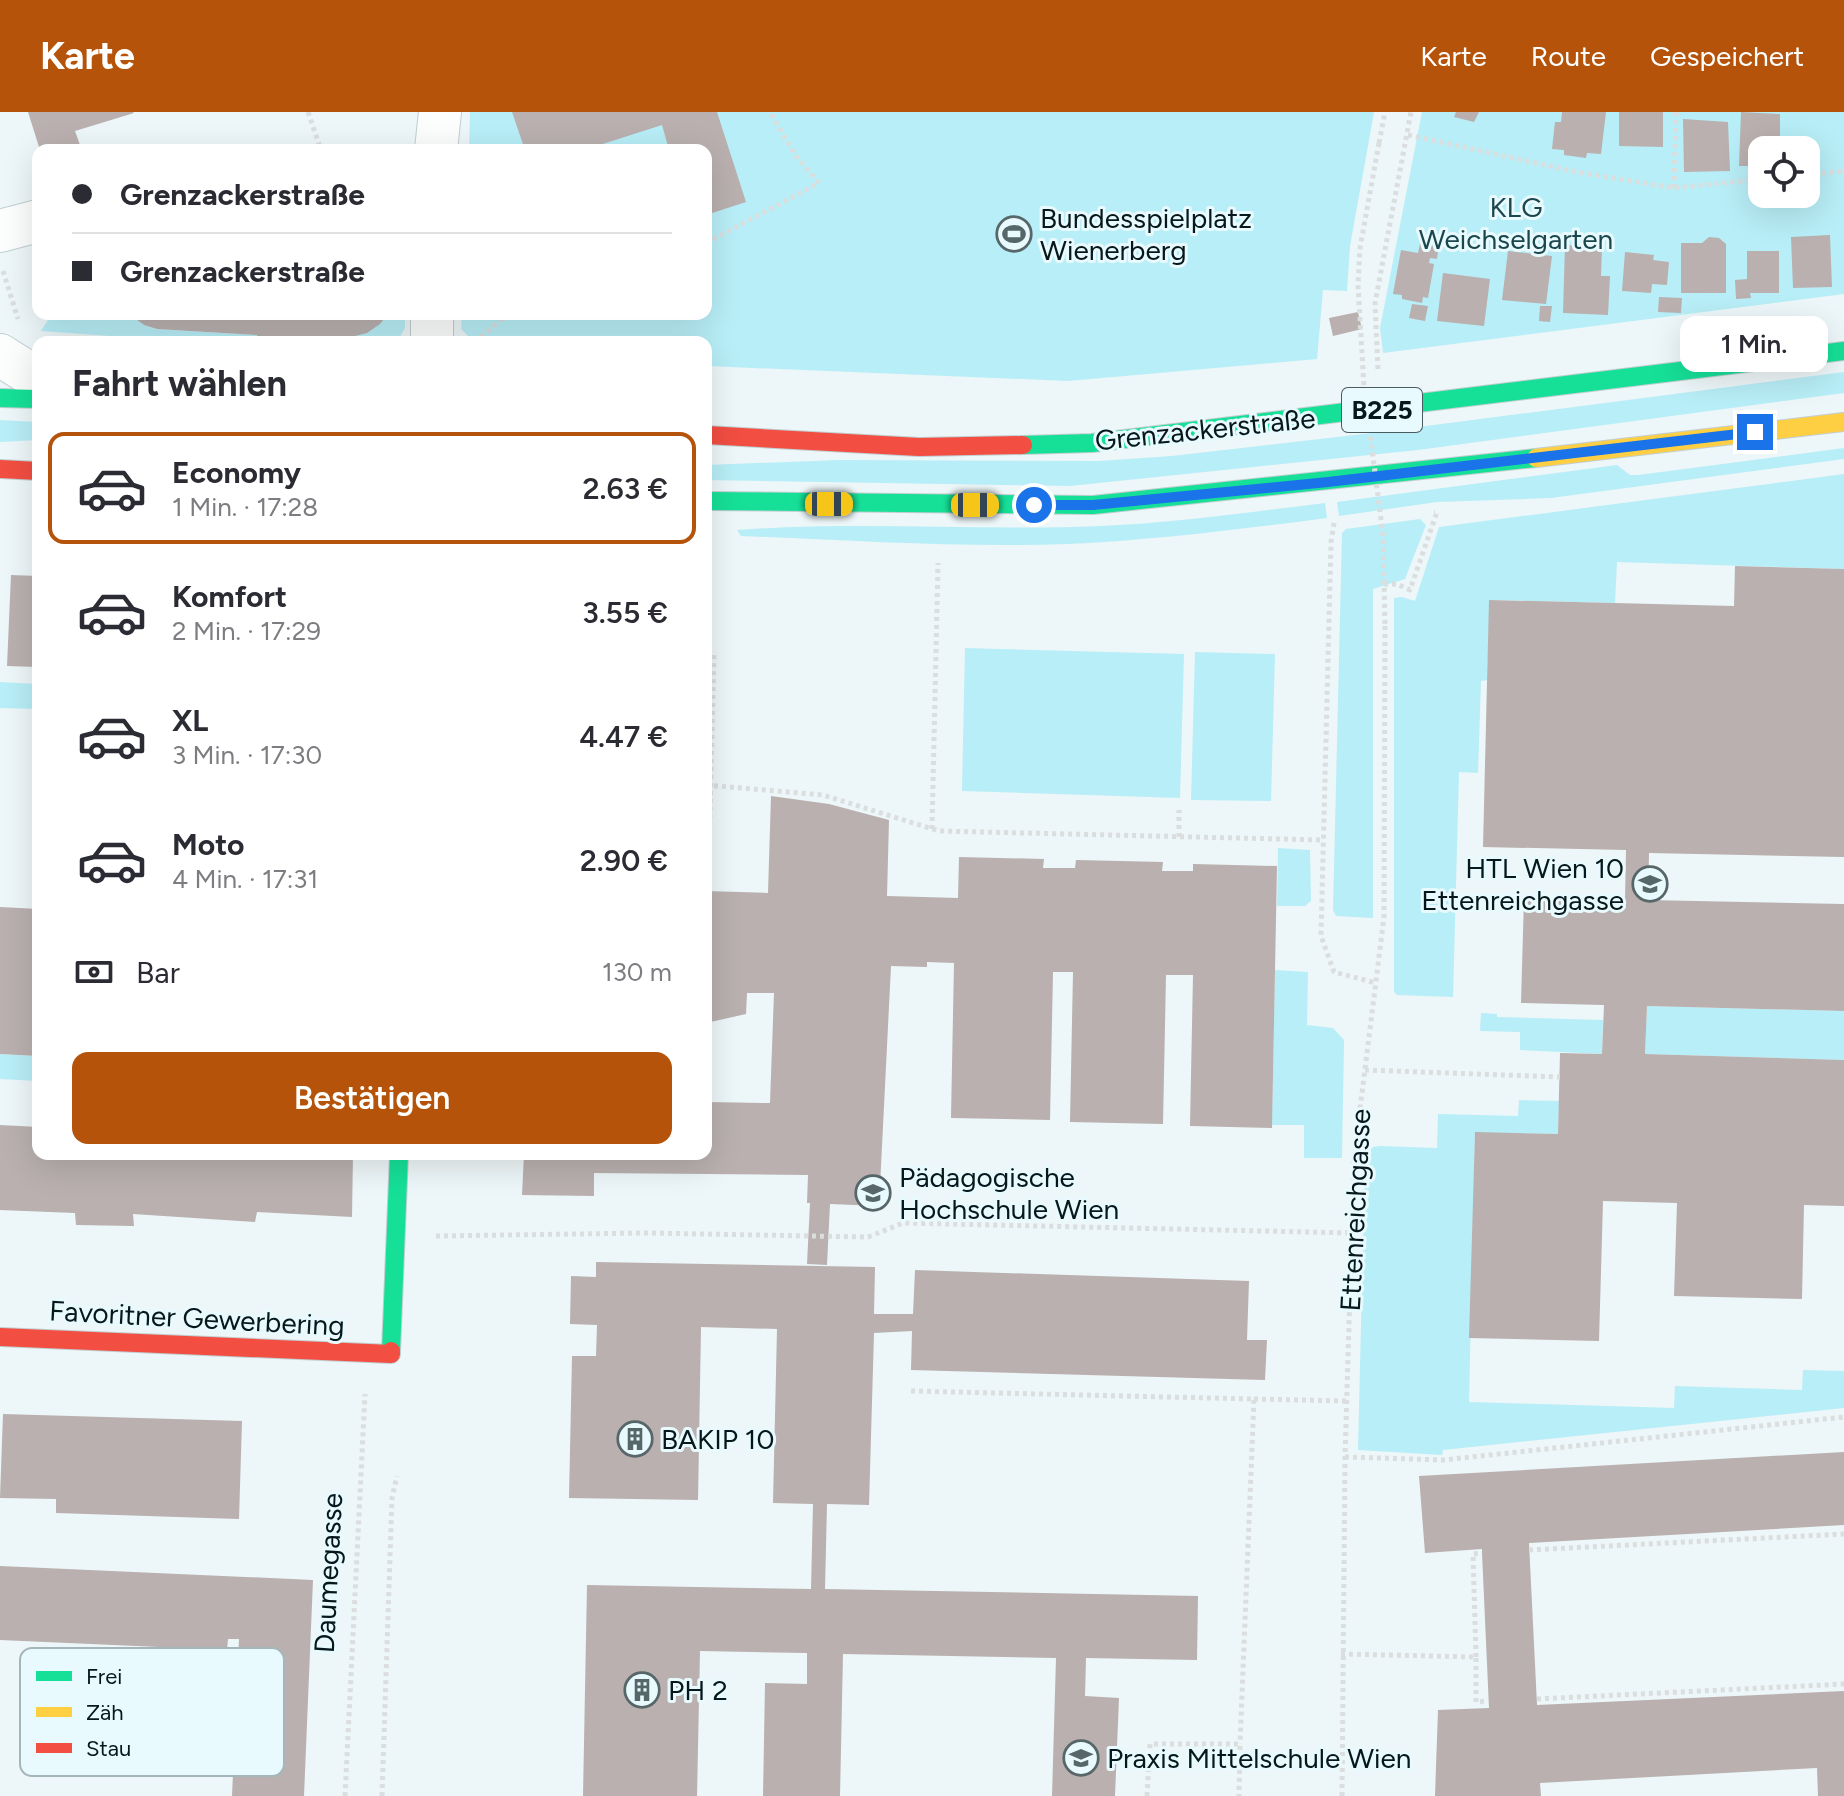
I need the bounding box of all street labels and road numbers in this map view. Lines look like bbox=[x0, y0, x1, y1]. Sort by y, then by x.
road number: B225 bbox=[1342, 388, 1422, 432]
street label: Grenzackerstraße bbox=[1093, 401, 1317, 457]
street label: Ettenreichgasse bbox=[1333, 1108, 1377, 1312]
street label: Favoritner Gewerbering bbox=[48, 1293, 346, 1343]
street label: Daumegasse bbox=[307, 1492, 349, 1654]

